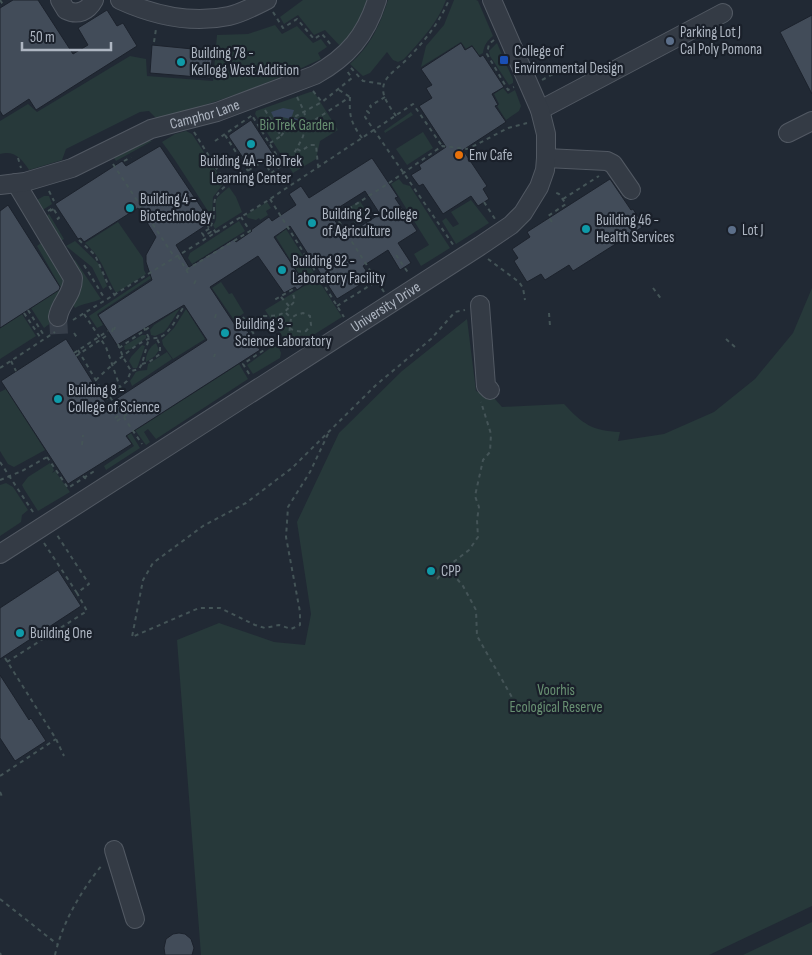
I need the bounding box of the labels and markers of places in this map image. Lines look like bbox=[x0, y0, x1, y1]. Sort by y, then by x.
place label: Parking Lot J Cal Poly Pomona bbox=[680, 23, 762, 59]
marker: Parking Lot J Cal Poly Pomona bbox=[664, 35, 676, 47]
place label: College of Environmental Design bbox=[514, 42, 624, 78]
place label: Building 78 - Kellogg West Addition bbox=[191, 44, 299, 80]
marker: College of Environmental Design bbox=[498, 54, 510, 66]
marker: Building 78 - Kellogg West Addition bbox=[175, 56, 187, 68]
marker: Building 4A - BioTrek Learning Center bbox=[245, 138, 257, 150]
place label: Env Cafe bbox=[469, 146, 513, 165]
marker: Env Cafe bbox=[453, 149, 465, 161]
place label: Building 4A - BioTrek Learning Center bbox=[200, 152, 302, 188]
place label: Building 4 - Biotechnology bbox=[140, 190, 212, 226]
marker: Building 4 - Biotechnology bbox=[124, 202, 136, 214]
place label: Building 2 - College of Agriculture bbox=[322, 205, 418, 241]
place label: Building 46 - Health Services bbox=[596, 211, 674, 247]
marker: Building 2 - College of Agriculture bbox=[306, 217, 318, 229]
place label: Lot J bbox=[742, 221, 764, 240]
marker: Building 46 - Health Services bbox=[580, 223, 592, 235]
marker: Lot J bbox=[726, 224, 738, 236]
place label: Building 92 - Laboratory Facility bbox=[292, 252, 385, 288]
marker: Building 92 - Laboratory Facility bbox=[276, 264, 288, 276]
place label: Building 3 - Science Laboratory bbox=[235, 315, 332, 351]
marker: Building 3 - Science Laboratory bbox=[219, 327, 231, 339]
place label: Building 8 - College of Science bbox=[68, 381, 160, 417]
marker: Building 8 - College of Science bbox=[52, 393, 64, 405]
place label: CPP bbox=[441, 562, 461, 581]
marker: CPP bbox=[425, 565, 437, 577]
place label: Building One bbox=[30, 624, 92, 643]
marker: Building One bbox=[14, 627, 26, 639]

